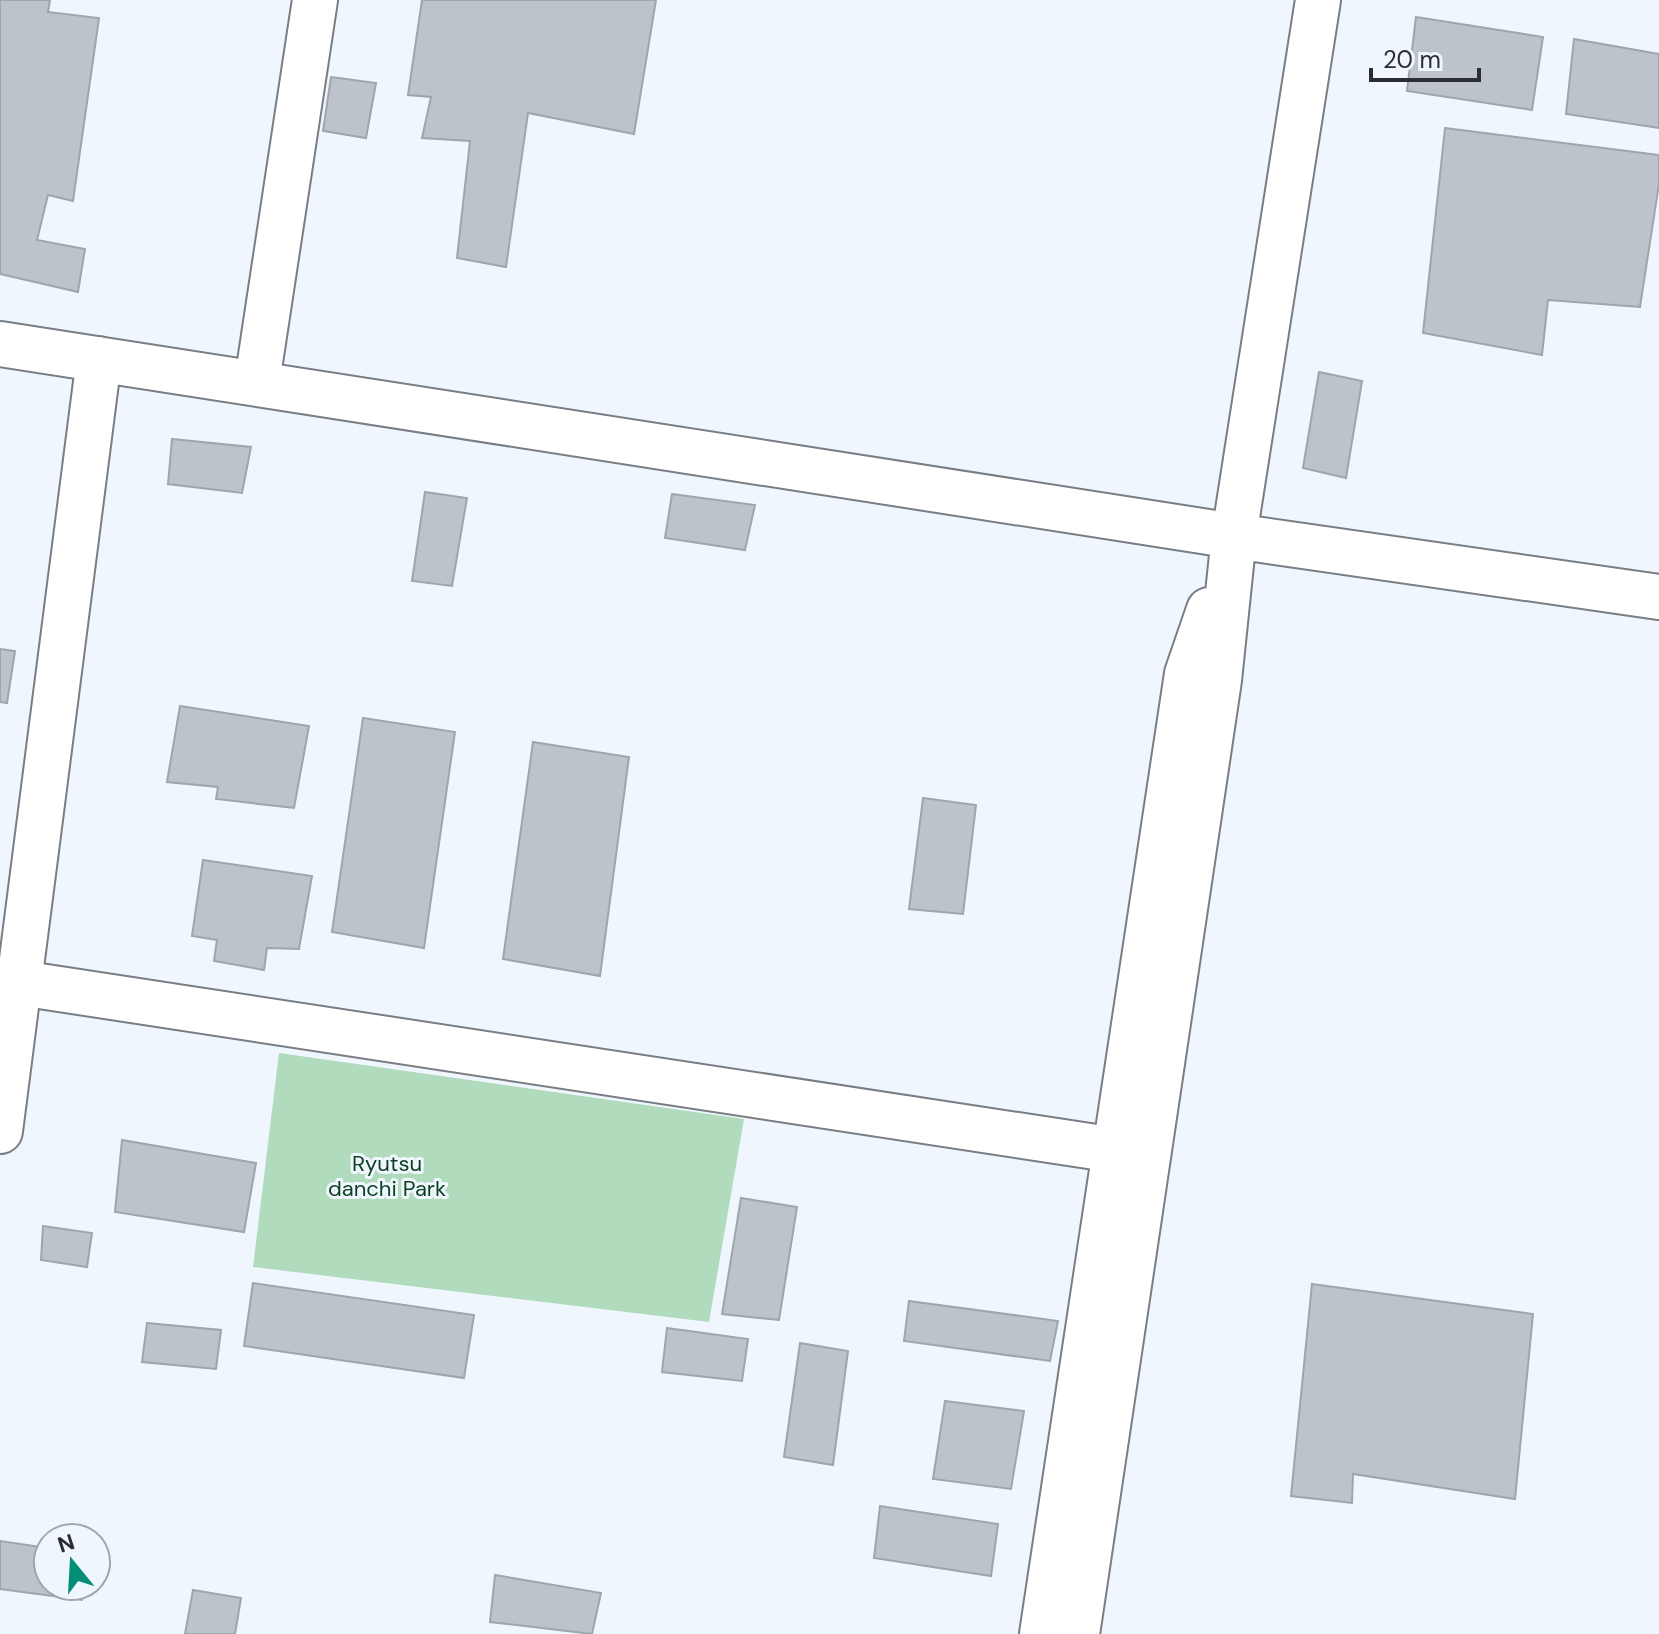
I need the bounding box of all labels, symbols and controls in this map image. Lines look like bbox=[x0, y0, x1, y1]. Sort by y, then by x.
scale bar bbox=[1371, 32, 1479, 82]
text: 20 m bbox=[1383, 44, 1441, 75]
park label: Ryutsu danchi Park bbox=[328, 1149, 446, 1203]
north arrow bbox=[32, 1522, 112, 1602]
text: N bbox=[54, 1527, 78, 1560]

